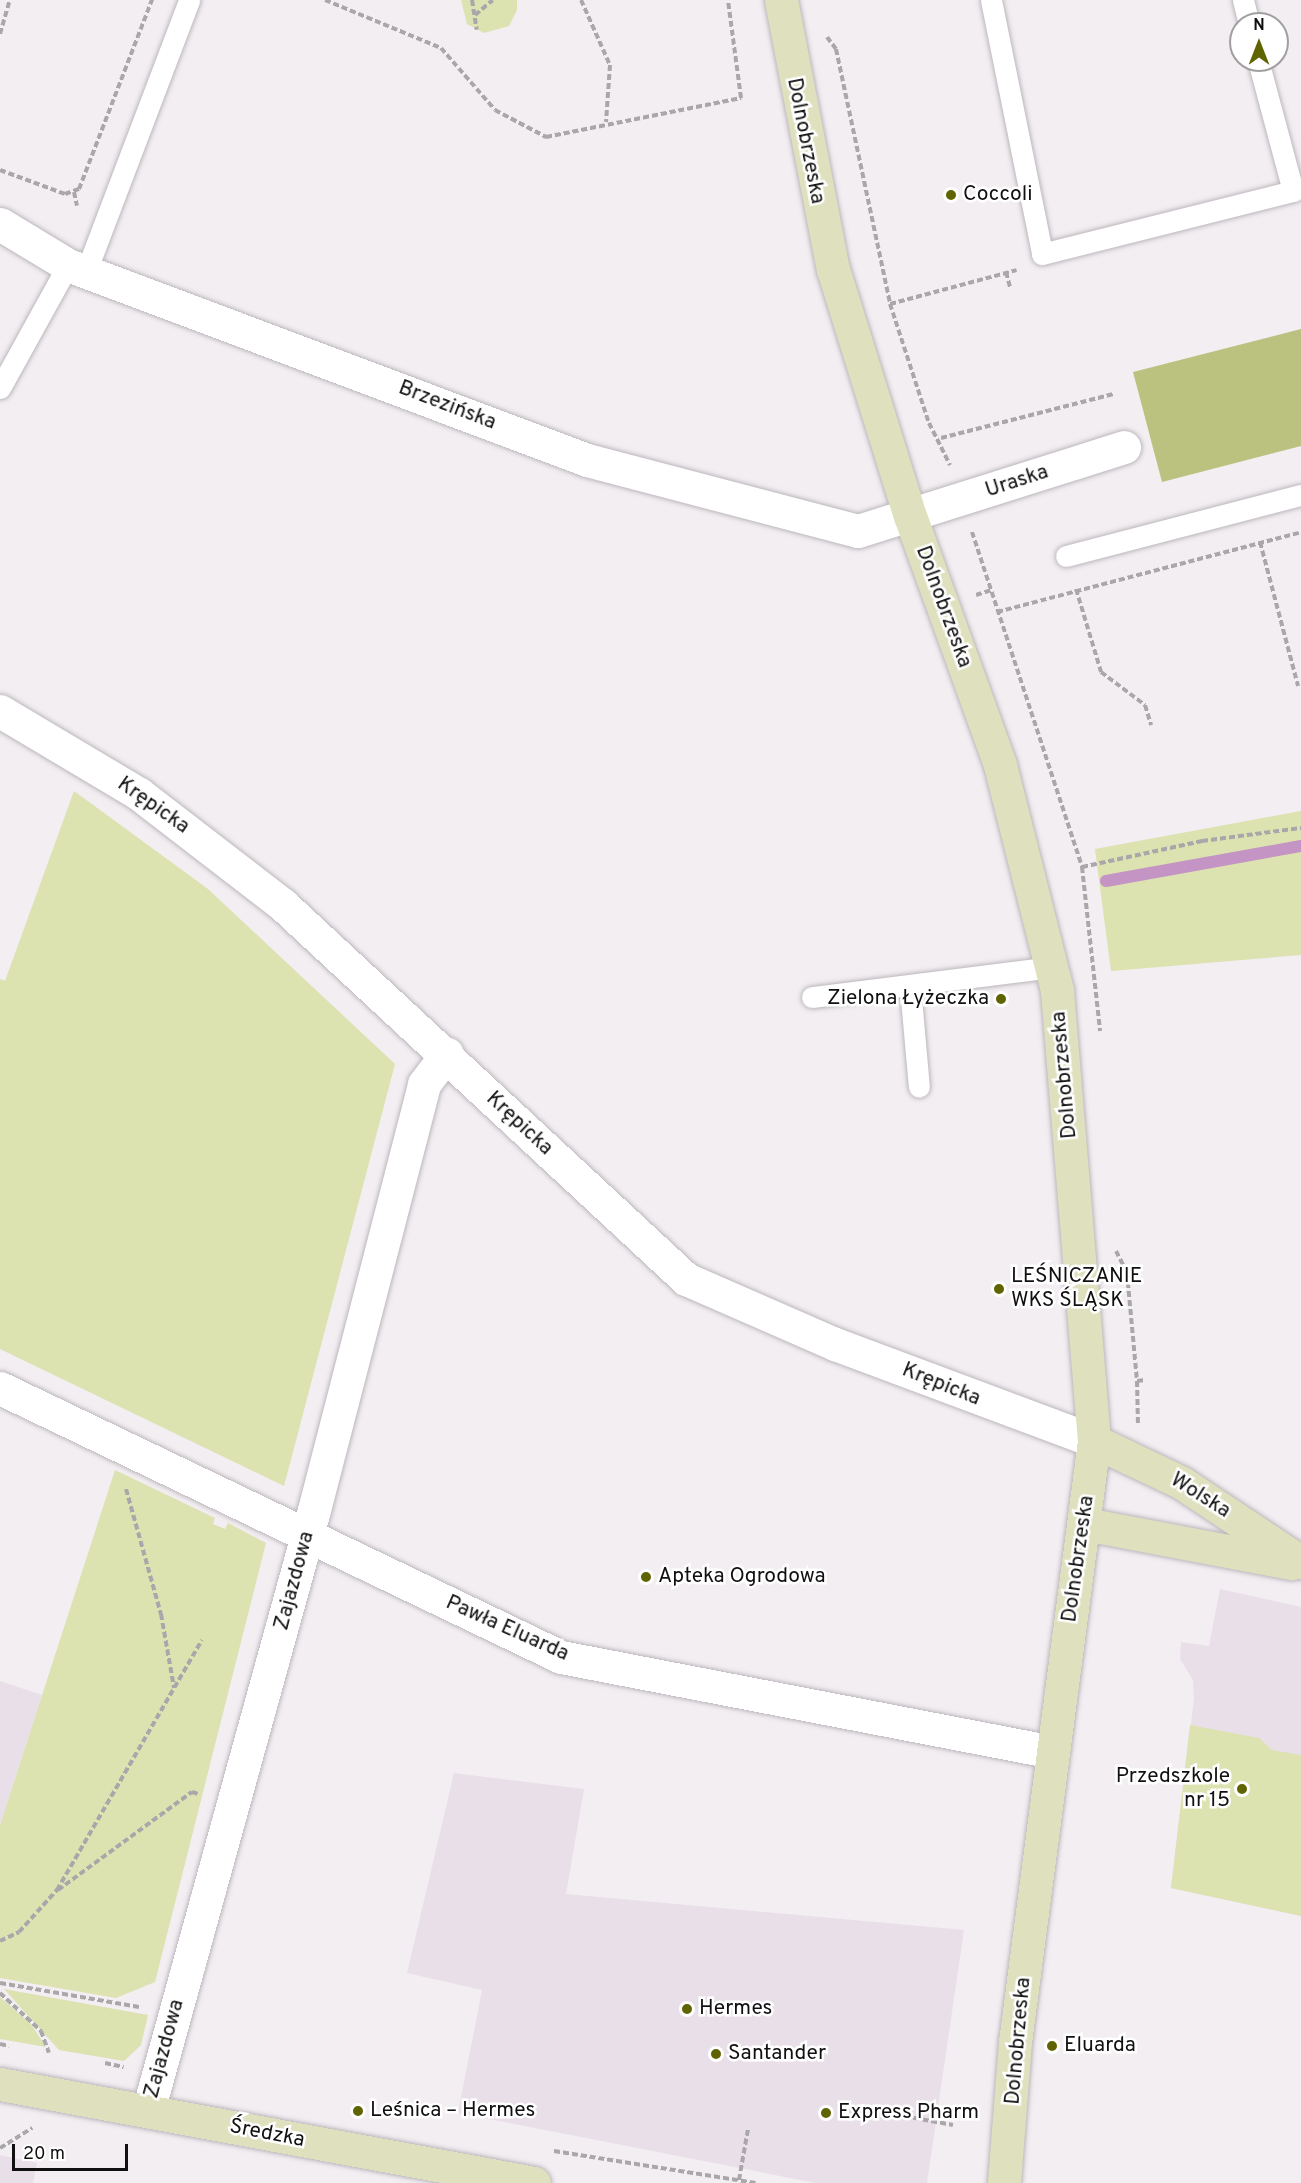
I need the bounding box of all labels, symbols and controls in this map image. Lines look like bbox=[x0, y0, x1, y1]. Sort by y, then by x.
north arrow bbox=[1229, 12, 1289, 72]
text: N bbox=[1253, 16, 1265, 36]
street label: Dolnobrzeska bbox=[780, 76, 830, 206]
place label: Coccoli bbox=[963, 182, 1033, 208]
marker: Coccoli bbox=[944, 188, 958, 202]
street label: Brzezińska bbox=[395, 376, 499, 436]
street label: Uraska bbox=[982, 460, 1052, 504]
street label: Dolnobrzeska bbox=[909, 543, 977, 671]
street label: Krępicka bbox=[112, 772, 194, 840]
place label: Zielona Łyżeczka bbox=[827, 986, 989, 1012]
marker: Zielona Łyżeczka bbox=[994, 992, 1008, 1006]
street label: Dolnobrzeska bbox=[1047, 1010, 1083, 1140]
street label: Krępicka bbox=[480, 1087, 558, 1161]
place label: LEŚNICZANIE WKS ŚLĄSK bbox=[1011, 1264, 1142, 1314]
marker: LEŚNICZANIE WKS ŚLĄSK bbox=[992, 1282, 1006, 1296]
street label: Krępicka bbox=[898, 1358, 984, 1412]
street label: Wolska bbox=[1165, 1468, 1235, 1524]
street label: Dolnobrzeska bbox=[1058, 1494, 1100, 1624]
street label: Zajazdowa bbox=[270, 1529, 320, 1633]
place label: Apteka Ogrodowa bbox=[658, 1564, 825, 1590]
marker: Apteka Ogrodowa bbox=[639, 1570, 653, 1584]
street label: Pawła Eluarda bbox=[442, 1591, 572, 1667]
place label: Przedszkole nr 15 bbox=[1116, 1764, 1230, 1814]
marker: Przedszkole nr 15 bbox=[1235, 1782, 1249, 1796]
street label: Dolnobrzeska bbox=[1001, 1976, 1037, 2106]
place label: Hermes bbox=[699, 1996, 772, 2022]
street label: Zajazdowa bbox=[140, 1997, 190, 2101]
marker: Hermes bbox=[680, 2002, 694, 2016]
place label: Eluarda bbox=[1064, 2033, 1136, 2059]
marker: Eluarda bbox=[1045, 2039, 1059, 2053]
place label: Santander bbox=[728, 2041, 826, 2067]
marker: Santander bbox=[709, 2047, 723, 2061]
place label: Leśnica – Hermes bbox=[370, 2098, 535, 2124]
place label: Express Pharm bbox=[838, 2100, 979, 2126]
marker: Leśnica – Hermes bbox=[351, 2104, 365, 2118]
marker: Express Pharm bbox=[819, 2106, 833, 2120]
street label: Średzka bbox=[227, 2114, 307, 2154]
scale bar bbox=[15, 2132, 130, 2170]
text: 20 m bbox=[23, 2143, 65, 2166]

